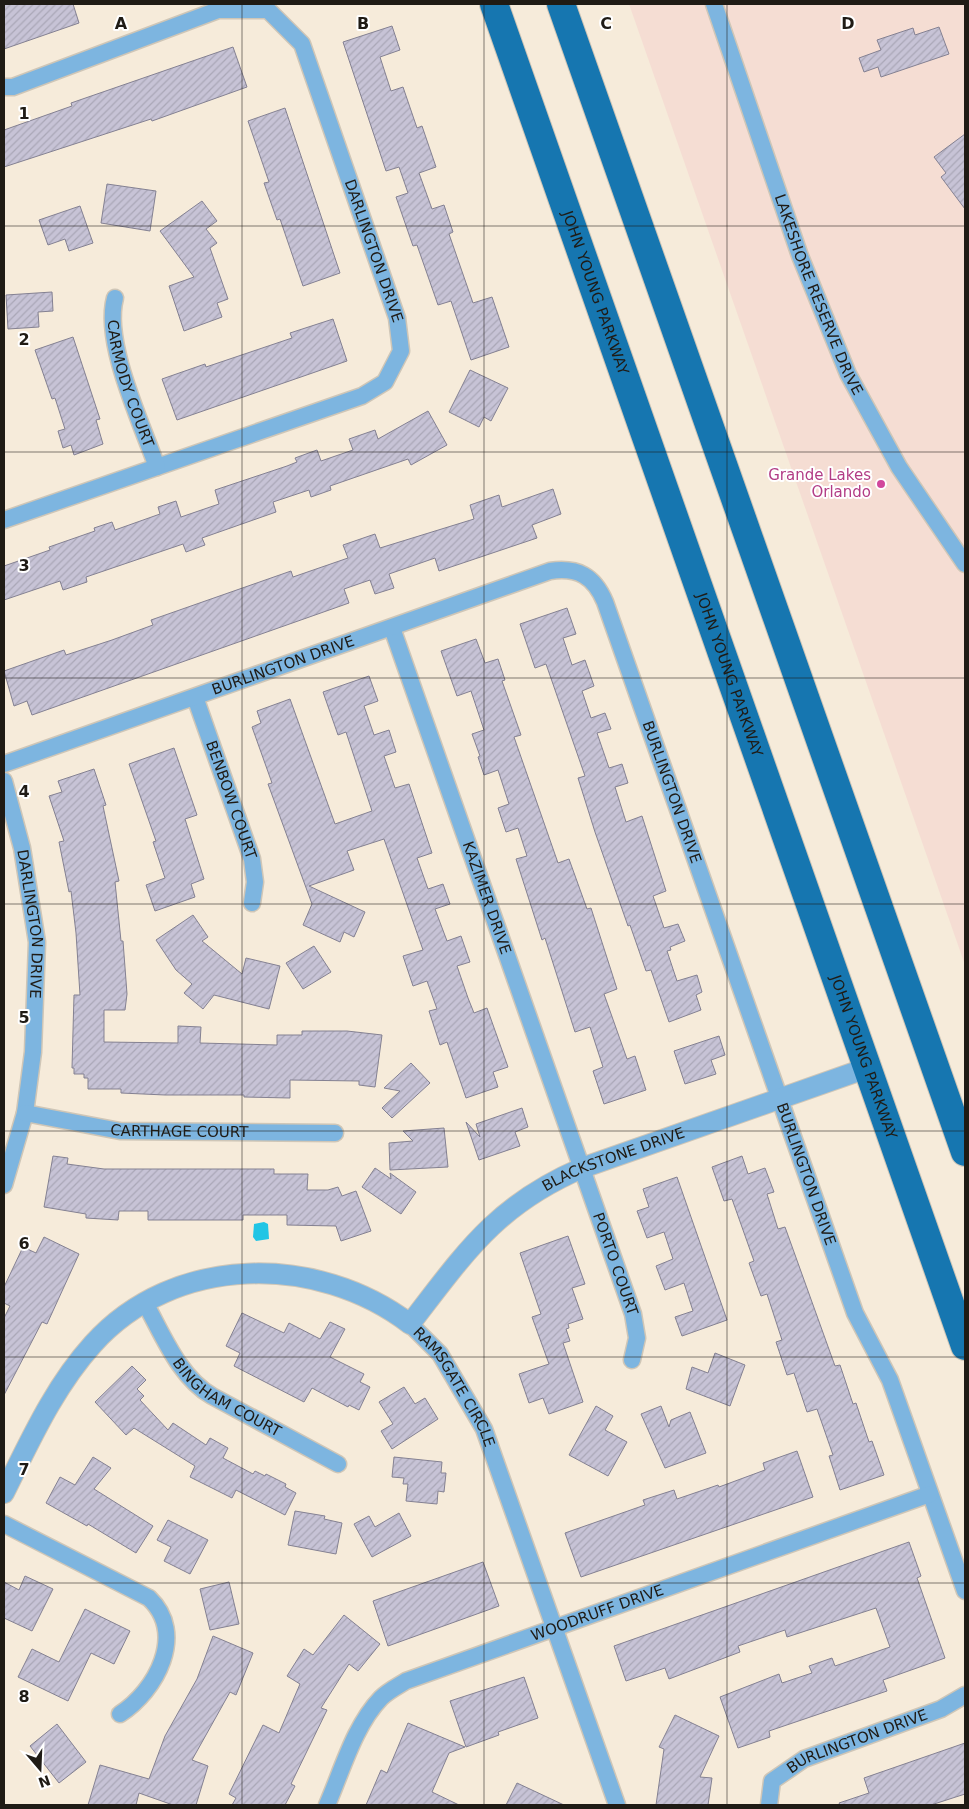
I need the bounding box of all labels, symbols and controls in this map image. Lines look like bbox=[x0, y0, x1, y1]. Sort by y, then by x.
text: A bbox=[115, 14, 128, 33]
text: B bbox=[357, 14, 369, 33]
text: C bbox=[600, 14, 612, 33]
text: D bbox=[841, 14, 855, 33]
text: 1 bbox=[18, 104, 30, 123]
street label: DARLINGTON DRIVE bbox=[341, 177, 407, 325]
street label: LAKESHORE RESERVE DRIVE bbox=[771, 192, 867, 398]
street label: JOHN YOUNG PARKWAY bbox=[558, 207, 633, 378]
street label: CARMODY COURT bbox=[104, 319, 158, 451]
text: 2 bbox=[18, 330, 30, 349]
place label: Grande Lakes Orlando bbox=[768, 466, 871, 501]
marker: Grande Lakes Orlando bbox=[875, 478, 887, 490]
text: 3 bbox=[18, 556, 30, 575]
street label: JOHN YOUNG PARKWAY bbox=[692, 589, 767, 760]
street label: BURLINGTON DRIVE bbox=[209, 632, 357, 699]
street label: BURLINGTON DRIVE bbox=[638, 718, 705, 866]
street label: BENBOW COURT bbox=[202, 738, 261, 862]
text: 4 bbox=[18, 782, 30, 801]
street label: KAZIMER DRIVE bbox=[459, 839, 515, 957]
street label: DARLINGTON DRIVE bbox=[13, 848, 46, 999]
street label: JOHN YOUNG PARKWAY bbox=[826, 972, 901, 1142]
text: 5 bbox=[18, 1008, 30, 1027]
street label: BURLINGTON DRIVE bbox=[773, 1100, 840, 1248]
street label: CARTHAGE COURT bbox=[109, 1120, 249, 1141]
street label: BLACKSTONE DRIVE bbox=[539, 1124, 687, 1195]
street label: PORTO COURT bbox=[589, 1210, 642, 1319]
text: 6 bbox=[18, 1234, 30, 1253]
street label: RAMSGATE CIRCLE bbox=[409, 1323, 499, 1449]
street label: BINGHAM COURT bbox=[169, 1355, 285, 1441]
text: 7 bbox=[18, 1460, 30, 1479]
street label: WOODRUFF DRIVE bbox=[528, 1581, 666, 1645]
text: 8 bbox=[18, 1687, 30, 1706]
street label: BURLINGTON DRIVE bbox=[783, 1706, 930, 1777]
north arrow bbox=[15, 1744, 65, 1794]
text: N bbox=[36, 1772, 52, 1791]

